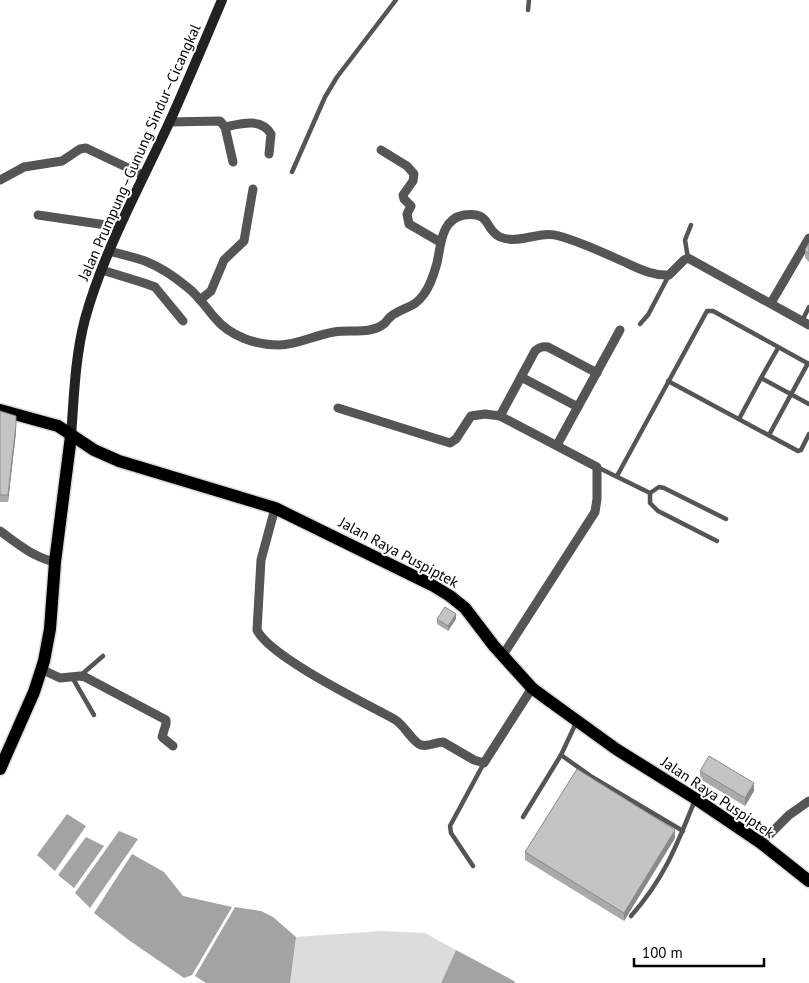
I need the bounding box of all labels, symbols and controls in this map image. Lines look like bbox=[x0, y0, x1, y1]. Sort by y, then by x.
street label: Jalan Prumpung–Gunung Sindur–Cicangkal bbox=[73, 20, 205, 284]
street label: Jalan Raya Puspiptek bbox=[335, 512, 463, 592]
street label: Jalan Raya Puspiptek bbox=[657, 751, 779, 842]
scale bar bbox=[634, 936, 764, 968]
text: 100 m bbox=[642, 943, 683, 962]

